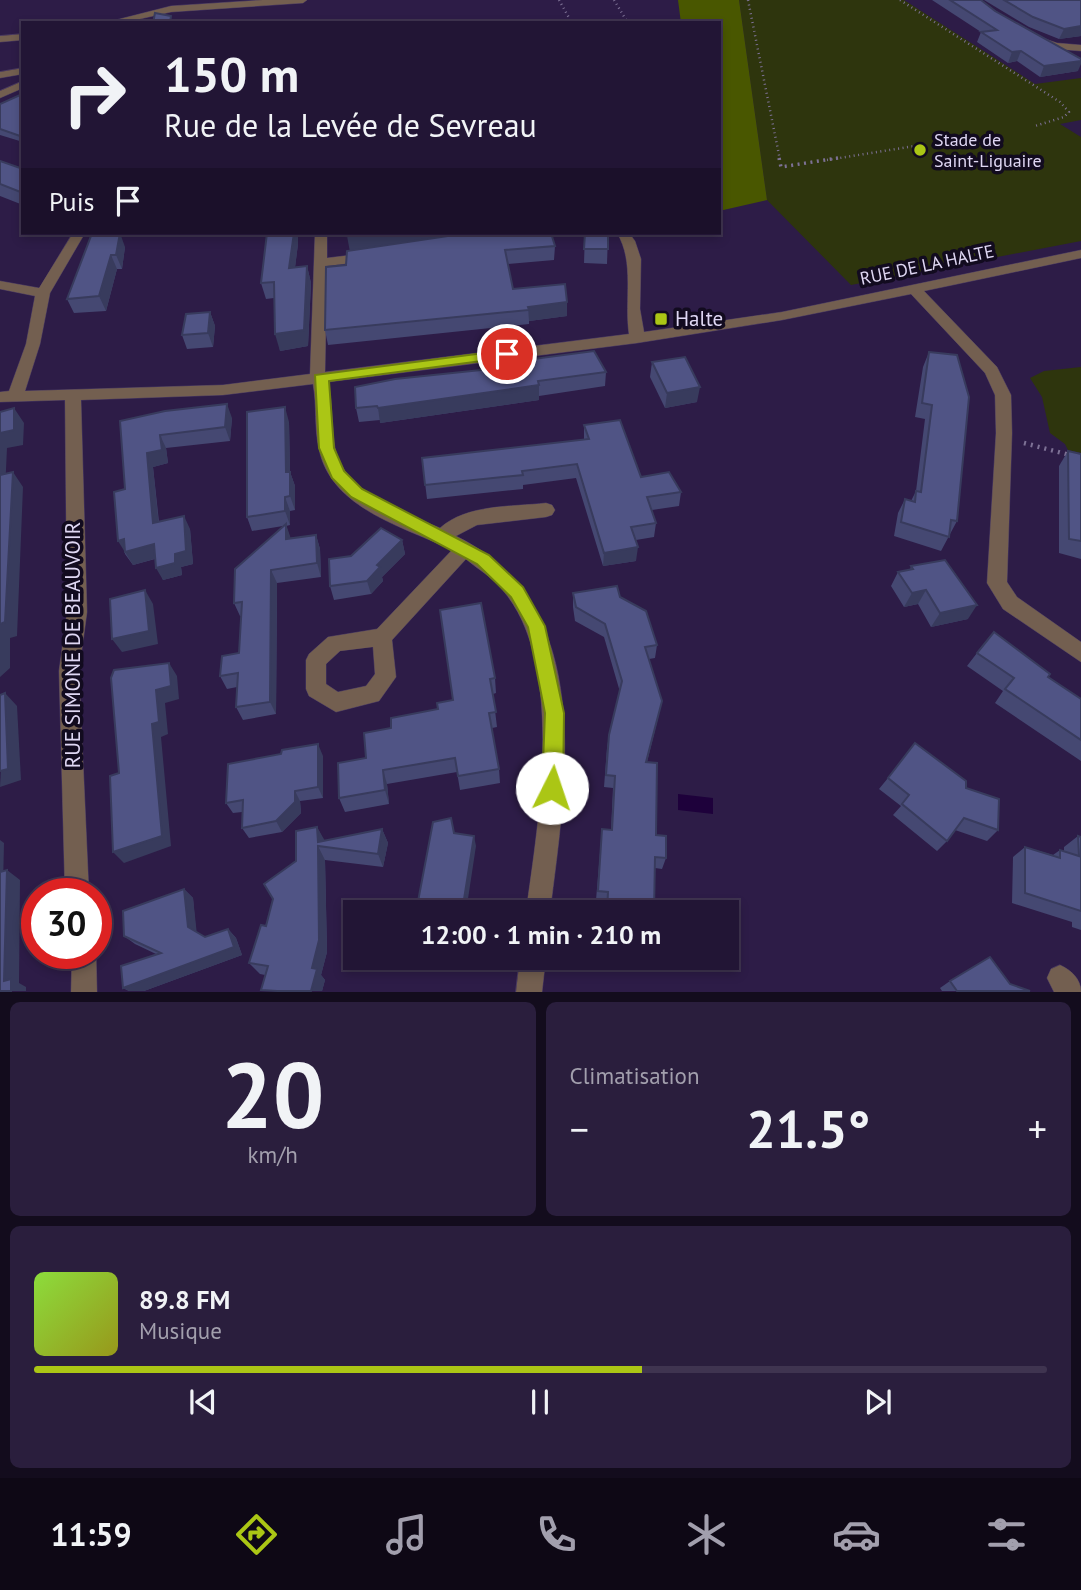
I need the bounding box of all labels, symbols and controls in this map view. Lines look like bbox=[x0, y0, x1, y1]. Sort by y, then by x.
text: 150 m bbox=[164, 42, 299, 106]
icon: right bbox=[49, 49, 140, 140]
text: Rue de la Levée de Sevreau bbox=[164, 104, 537, 146]
place label: Stade de Saint-Liguaire bbox=[934, 128, 1042, 172]
marker: Stade de Saint-Liguaire bbox=[912, 142, 928, 158]
icon: arrive bbox=[109, 182, 147, 220]
text: Puis bbox=[49, 185, 95, 218]
street label: RUE DE LA HALTE bbox=[858, 239, 996, 290]
place label: Halte bbox=[675, 305, 723, 332]
marker: Halte bbox=[653, 311, 669, 327]
pin bbox=[477, 324, 537, 384]
icon: arrive bbox=[488, 335, 526, 373]
street label: RUE SIMONE DE BEAUVOIR bbox=[59, 522, 86, 768]
position arrow bbox=[515, 751, 589, 825]
speed limit sign: 30 bbox=[21, 878, 112, 969]
text: 12:00 · 1 min · 210 m bbox=[421, 918, 661, 951]
text: 20 bbox=[221, 1035, 324, 1153]
text: Climatisation bbox=[570, 1061, 700, 1090]
text: 21.5° bbox=[746, 1095, 870, 1162]
text: − bbox=[570, 1104, 589, 1153]
text: + bbox=[1028, 1104, 1047, 1153]
text: km/h bbox=[248, 1140, 298, 1169]
text: 89.8 FM bbox=[139, 1283, 230, 1316]
text: Musique bbox=[139, 1316, 222, 1345]
icon: previous bbox=[184, 1383, 222, 1421]
icon: pause bbox=[521, 1383, 559, 1421]
icon: next bbox=[859, 1383, 897, 1421]
icon: directions bbox=[232, 1510, 281, 1559]
icon: music bbox=[382, 1510, 431, 1559]
icon: phone bbox=[532, 1510, 581, 1559]
icon: climate bbox=[682, 1510, 731, 1559]
icon: car bbox=[832, 1510, 881, 1559]
icon: filters bbox=[982, 1510, 1031, 1559]
text: 11:59 bbox=[50, 1513, 132, 1555]

